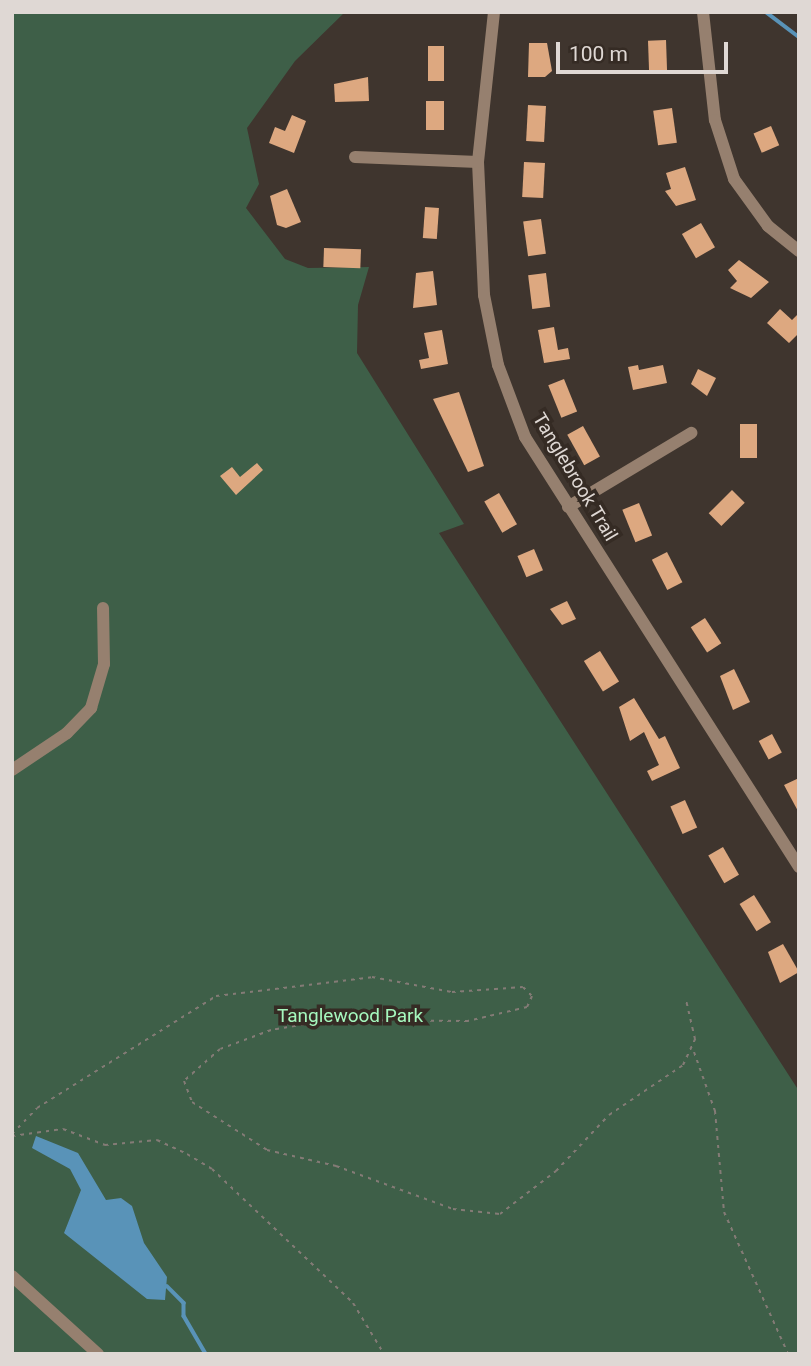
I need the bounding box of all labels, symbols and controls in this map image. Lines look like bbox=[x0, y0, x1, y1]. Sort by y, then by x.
scale bar bbox=[559, 28, 730, 72]
text: 100 m bbox=[569, 42, 628, 66]
street label: Tanglebrook Trail bbox=[528, 409, 622, 545]
park label: Tanglewood Park bbox=[277, 1005, 423, 1027]

